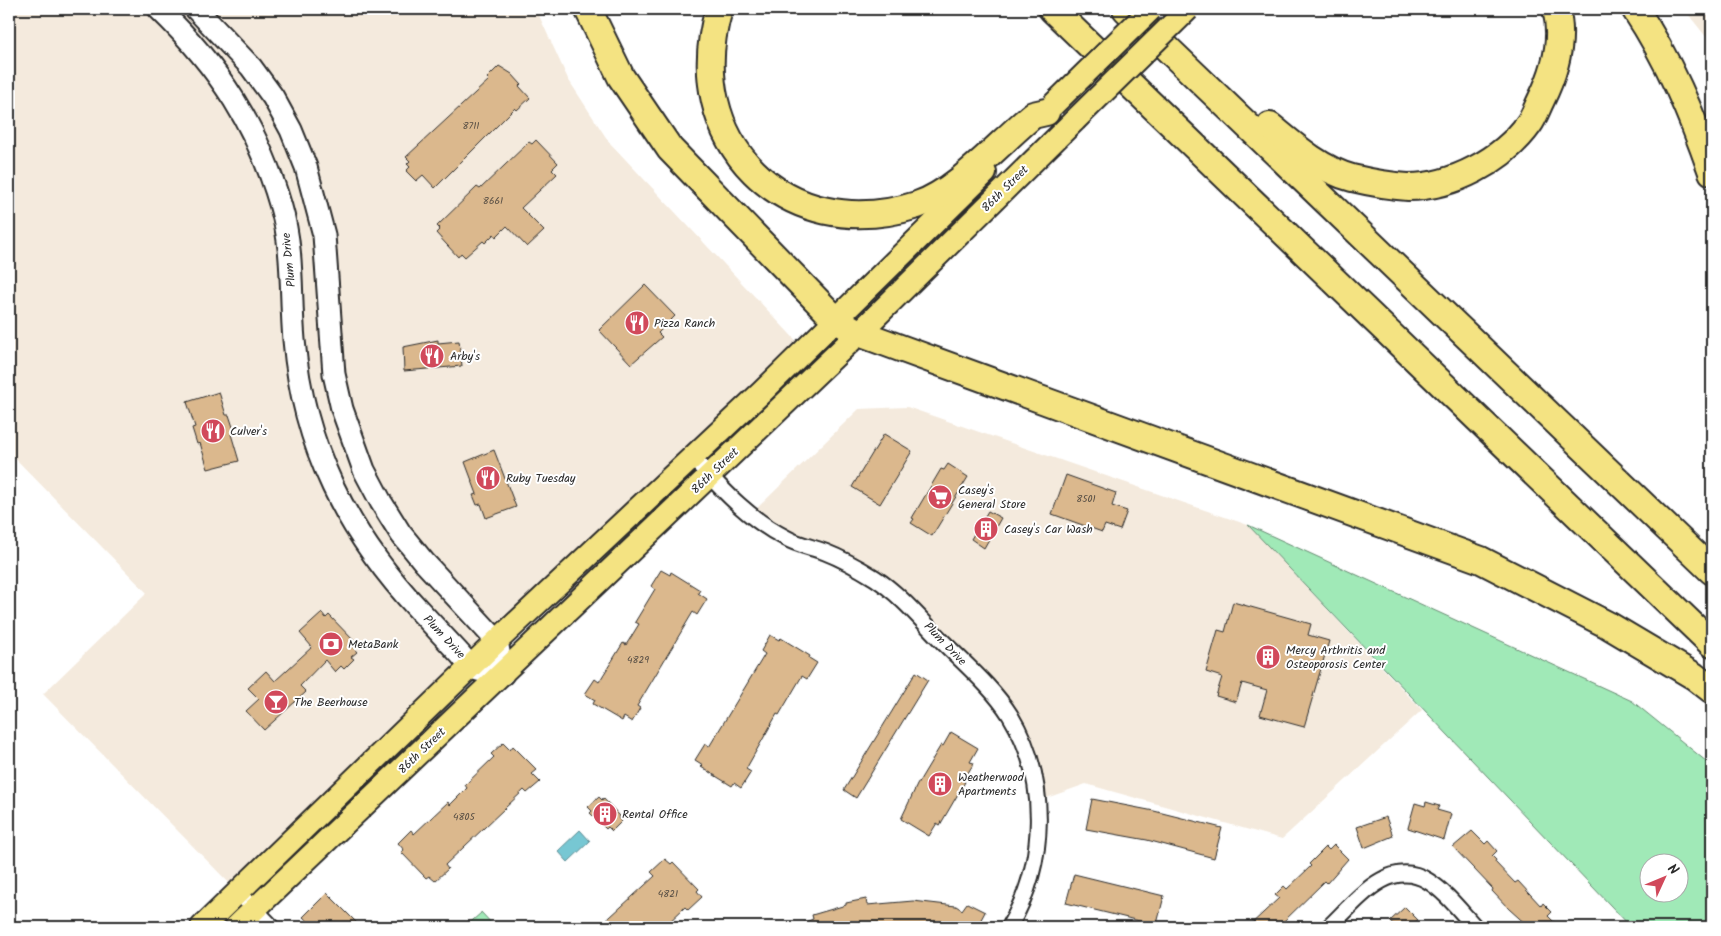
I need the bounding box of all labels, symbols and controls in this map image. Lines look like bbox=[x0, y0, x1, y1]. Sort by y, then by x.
house number: 8711 bbox=[463, 118, 479, 134]
street label: 86th Street bbox=[977, 161, 1033, 217]
house number: 8661 bbox=[483, 193, 503, 209]
street label: Plum Drive bbox=[277, 231, 301, 288]
restaurant icon: Pizza Ranch bbox=[624, 310, 650, 336]
place label: Pizza Ranch bbox=[654, 314, 715, 333]
restaurant icon: Arby's bbox=[419, 343, 445, 369]
place label: Arby's bbox=[450, 347, 480, 366]
restaurant icon: Culver's bbox=[200, 418, 226, 444]
place label: Culver's bbox=[230, 422, 267, 441]
street label: 86th Street bbox=[687, 443, 744, 499]
restaurant icon: Ruby Tuesday bbox=[475, 465, 501, 491]
place label: Ruby Tuesday bbox=[506, 469, 576, 488]
place label: Casey's General Store bbox=[958, 481, 1026, 514]
supermarket icon: Casey's General Store bbox=[927, 484, 953, 510]
house number: 8501 bbox=[1076, 491, 1096, 507]
building icon: Casey's Car Wash bbox=[973, 516, 999, 542]
place label: Casey's Car Wash bbox=[1004, 520, 1093, 539]
street label: Plum Drive bbox=[418, 611, 470, 664]
street label: Plum Drive bbox=[919, 618, 971, 671]
bank icon: MetaBank bbox=[318, 631, 344, 657]
place label: MetaBank bbox=[348, 635, 399, 654]
place label: Mercy Arthritis and Osteoporosis Center bbox=[1286, 641, 1386, 674]
building icon: Mercy Arthritis and Osteoporosis Center bbox=[1255, 644, 1281, 670]
house number: 4829 bbox=[627, 652, 649, 668]
bar icon: The Beerhouse bbox=[263, 689, 289, 715]
place label: The Beerhouse bbox=[294, 693, 368, 712]
street label: 86th Street bbox=[394, 723, 451, 779]
place label: Weatherwood Apartments bbox=[958, 768, 1025, 801]
building icon: Weatherwood Apartments bbox=[927, 771, 953, 797]
building icon: Rental Office bbox=[592, 801, 618, 827]
place label: Rental Office bbox=[622, 805, 688, 824]
house number: 4805 bbox=[453, 809, 476, 825]
north arrow bbox=[1638, 854, 1688, 904]
text: N bbox=[1662, 859, 1684, 881]
house number: 4821 bbox=[658, 886, 678, 902]

